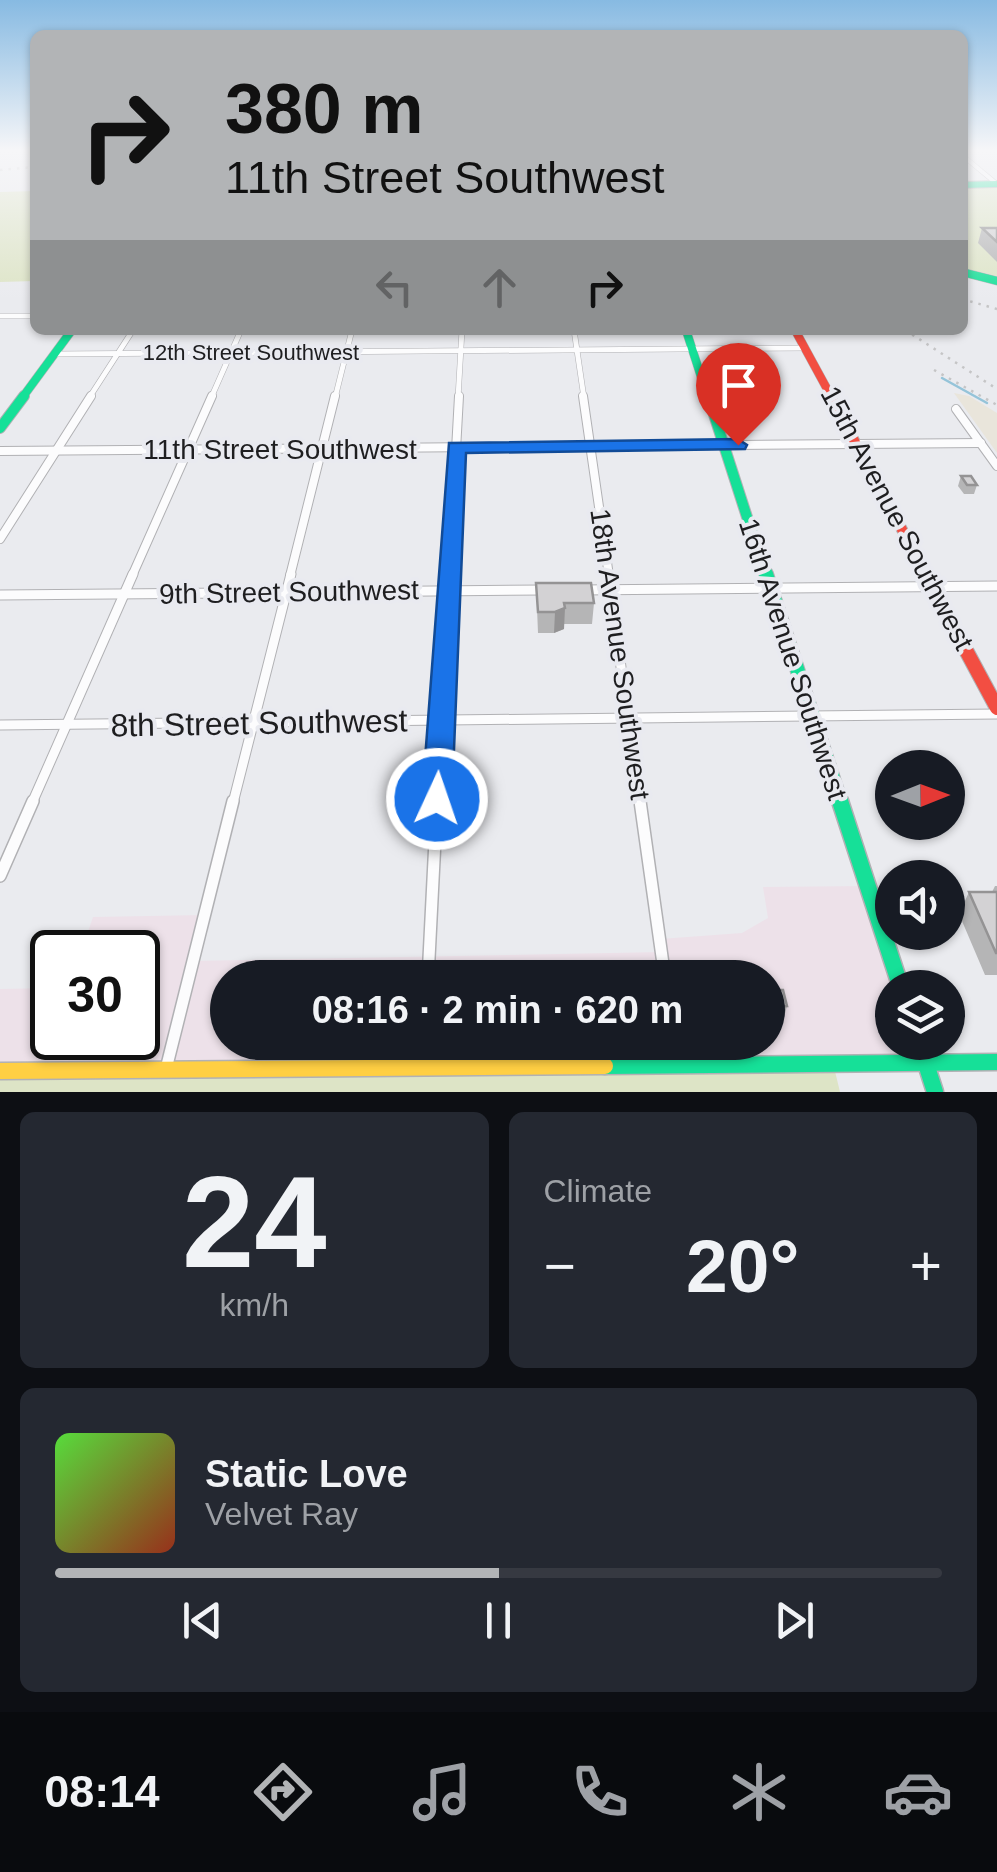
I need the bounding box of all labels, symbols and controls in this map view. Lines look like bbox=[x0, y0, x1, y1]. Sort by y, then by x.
icon: right bbox=[60, 70, 190, 200]
text: 380 m bbox=[225, 70, 423, 148]
text: 11th Street Southwest bbox=[225, 152, 664, 203]
icon: left bbox=[367, 260, 422, 315]
icon: ahead bbox=[472, 260, 527, 315]
icon: right bbox=[577, 260, 632, 315]
street label: 12th Street Southwest bbox=[143, 340, 359, 365]
pin bbox=[696, 343, 781, 446]
icon: arrive bbox=[711, 358, 766, 413]
street label: 15th Avenue Southwest bbox=[814, 381, 980, 655]
street label: 11th Street Southwest bbox=[143, 434, 417, 465]
street label: 18th Avenue Southwest bbox=[584, 506, 656, 802]
street label: 16th Avenue Southwest bbox=[733, 515, 853, 804]
street label: 9th Street Southwest bbox=[159, 574, 419, 610]
street label: 8th Street Southwest bbox=[110, 702, 408, 744]
position arrow bbox=[385, 747, 489, 851]
north arrow bbox=[875, 750, 965, 840]
map controls bbox=[875, 750, 965, 1060]
button: sound bbox=[875, 860, 965, 950]
speed limit sign: 30 bbox=[30, 930, 160, 1060]
button: layers bbox=[875, 970, 965, 1060]
text: 08:16 · 2 min · 620 m bbox=[312, 989, 683, 1031]
text: 24 bbox=[182, 1149, 327, 1295]
text: Climate bbox=[544, 1173, 652, 1209]
text: 20° bbox=[686, 1224, 799, 1308]
text: − bbox=[544, 1235, 576, 1297]
text: + bbox=[910, 1235, 942, 1297]
text: km/h bbox=[220, 1287, 289, 1323]
text: Static Love bbox=[205, 1453, 408, 1495]
text: Velvet Ray bbox=[205, 1496, 358, 1532]
icon: previous bbox=[175, 1593, 230, 1648]
icon: pause bbox=[471, 1593, 526, 1648]
icon: next bbox=[767, 1593, 822, 1648]
icon: directions bbox=[248, 1757, 318, 1827]
icon: music bbox=[407, 1757, 477, 1827]
icon: phone bbox=[565, 1757, 635, 1827]
icon: climate bbox=[724, 1757, 794, 1827]
icon: car bbox=[883, 1757, 953, 1827]
text: 08:14 bbox=[44, 1766, 159, 1817]

